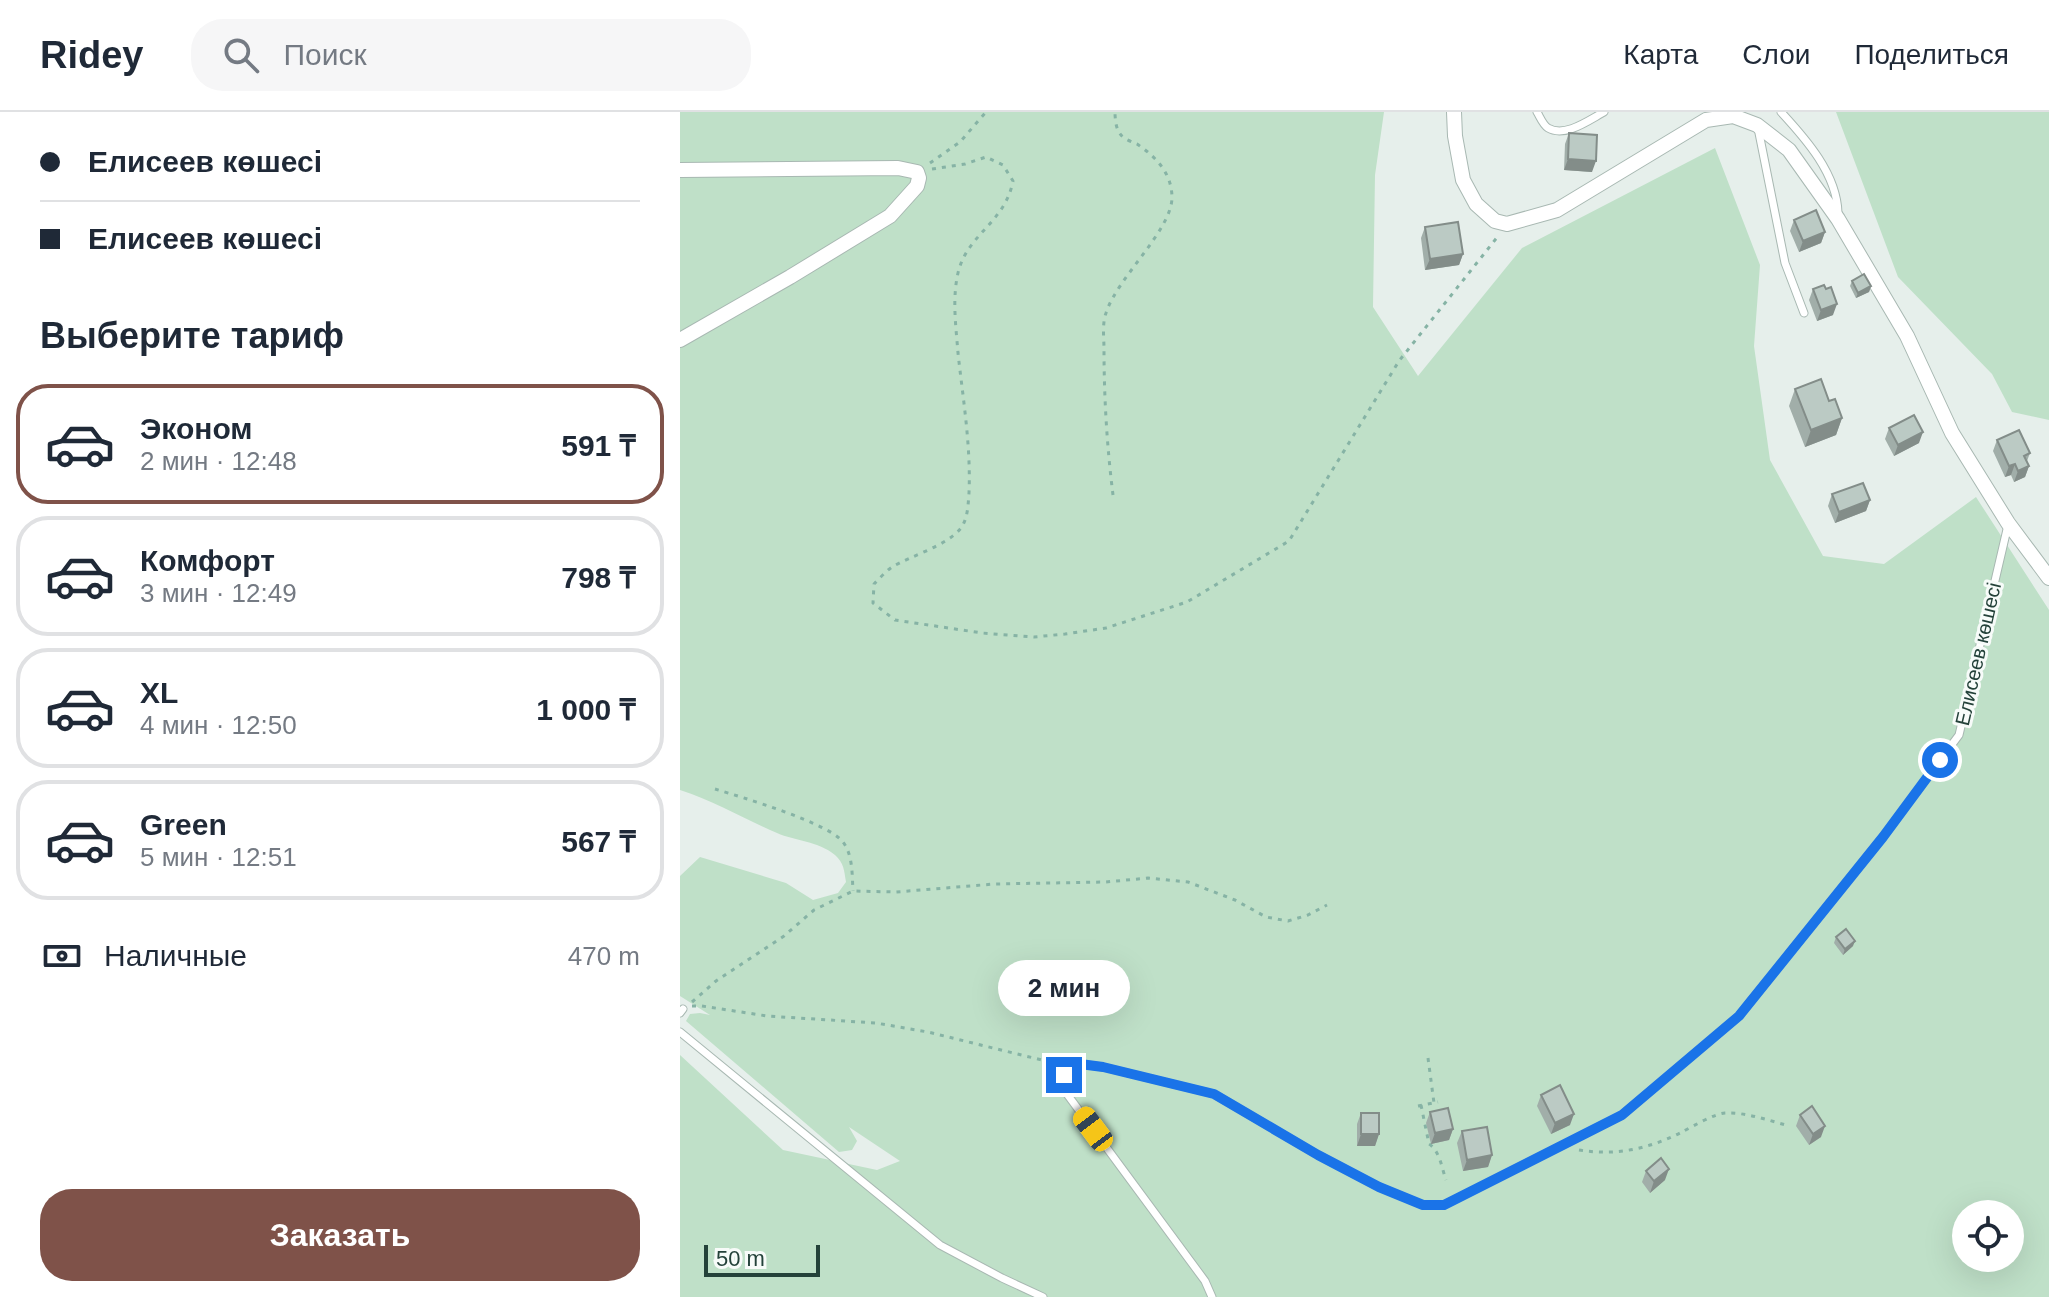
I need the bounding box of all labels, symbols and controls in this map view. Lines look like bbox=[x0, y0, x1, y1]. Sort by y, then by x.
search box bbox=[191, 19, 751, 91]
icon: search bbox=[219, 33, 263, 77]
text: Ridey bbox=[40, 34, 143, 76]
text: Поиск bbox=[283, 38, 367, 71]
text: Карта bbox=[1623, 39, 1698, 70]
text: Слои bbox=[1742, 39, 1810, 70]
text: Поделиться bbox=[1854, 39, 2009, 70]
text: Елисеев көшесі bbox=[88, 145, 322, 178]
text: Елисеев көшесі bbox=[88, 222, 322, 255]
text: Выберите тариф bbox=[40, 315, 344, 356]
icon: car bbox=[44, 408, 116, 480]
text: Эконом bbox=[140, 412, 253, 445]
text: 591 ₸ bbox=[561, 429, 636, 462]
text: 2 мин · 12:48 bbox=[140, 446, 297, 476]
icon: car bbox=[44, 540, 116, 612]
text: Комфорт bbox=[140, 544, 275, 577]
text: 798 ₸ bbox=[561, 561, 636, 594]
text: 3 мин · 12:49 bbox=[140, 578, 297, 608]
street label: Елисеев көшесі bbox=[1951, 580, 2005, 728]
icon: car bbox=[44, 672, 116, 744]
text: XL bbox=[140, 676, 178, 709]
text: 1 000 ₸ bbox=[536, 693, 636, 726]
text: 4 мин · 12:50 bbox=[140, 710, 297, 740]
route start bbox=[1922, 742, 1958, 778]
icon: car bbox=[44, 804, 116, 876]
text: Green bbox=[140, 808, 227, 841]
text: 567 ₸ bbox=[561, 825, 636, 858]
text: 5 мин · 12:51 bbox=[140, 842, 297, 872]
icon: cash bbox=[40, 934, 84, 978]
text: Наличные bbox=[104, 939, 247, 972]
text: 470 m bbox=[568, 941, 640, 971]
callout: 2 мин bbox=[998, 959, 1130, 1015]
text: 2 мин bbox=[1028, 973, 1100, 1003]
route end bbox=[1046, 1057, 1082, 1093]
car bbox=[1069, 1103, 1117, 1155]
button: Заказать bbox=[40, 1189, 640, 1281]
map controls bbox=[1952, 1200, 2024, 1272]
button: locate bbox=[1952, 1200, 2024, 1272]
scale bar bbox=[704, 1241, 820, 1277]
text: 50 m bbox=[716, 1246, 765, 1271]

